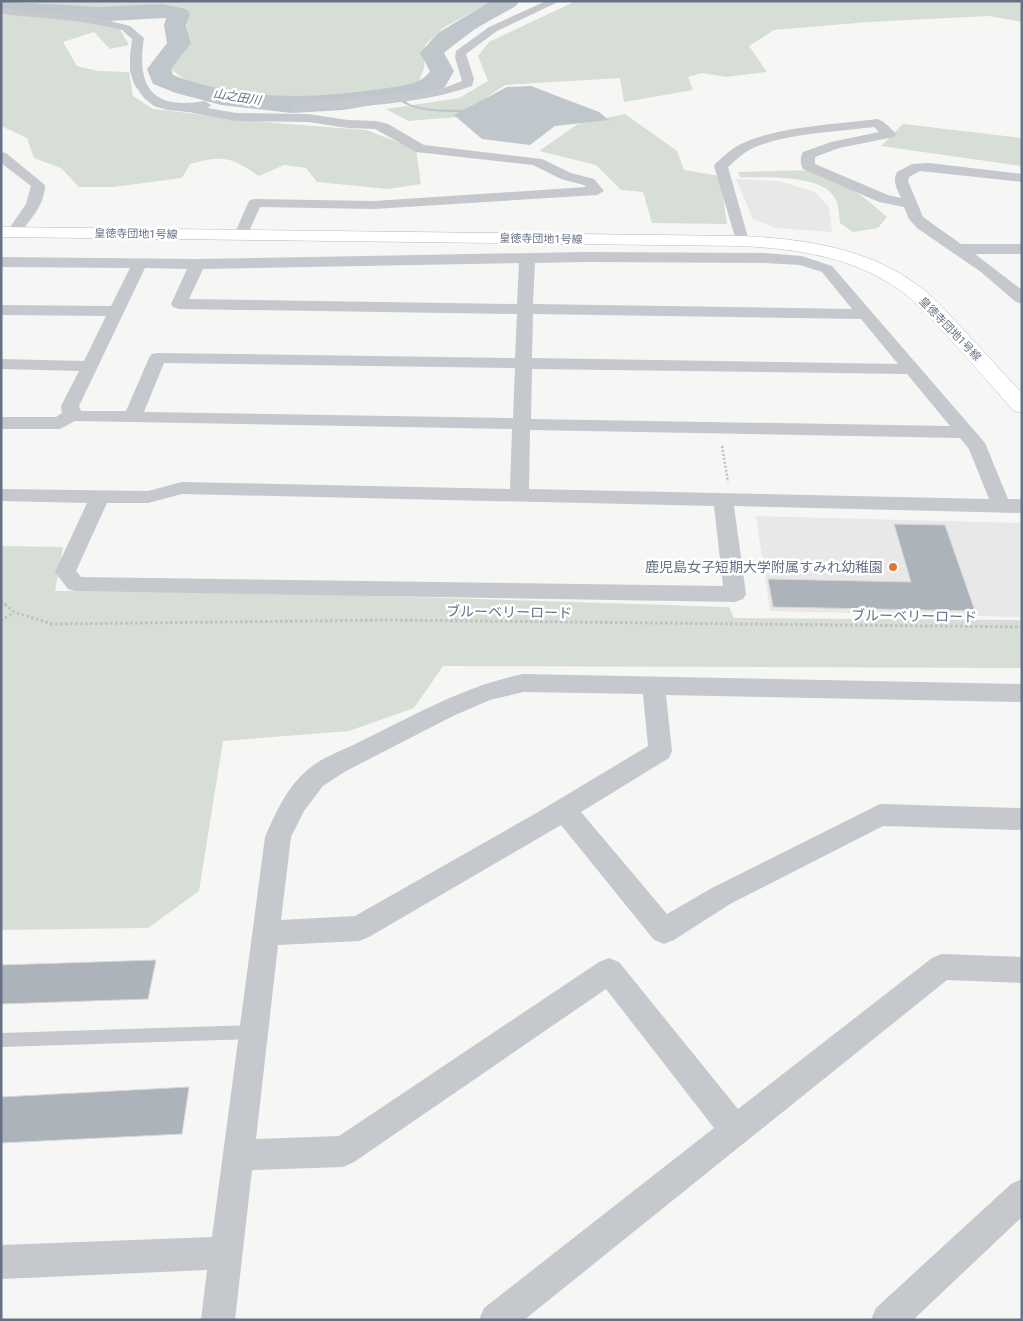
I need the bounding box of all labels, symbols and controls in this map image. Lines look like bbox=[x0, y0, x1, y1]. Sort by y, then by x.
water label: 山之田川 bbox=[212, 86, 264, 108]
street label: 皇徳寺団地1号線 bbox=[94, 227, 178, 241]
street label: 皇徳寺団地1号線 bbox=[499, 232, 583, 246]
street label: 皇徳寺団地1号線 bbox=[916, 295, 984, 363]
place label: 鹿児島女子短期大学附属すみれ幼稚園 bbox=[645, 559, 883, 575]
marker: 鹿児島女子短期大学附属すみれ幼稚園 bbox=[887, 561, 899, 573]
street label: ブルーベリーロード bbox=[446, 603, 572, 621]
street label: ブルーベリーロード bbox=[851, 607, 977, 625]

